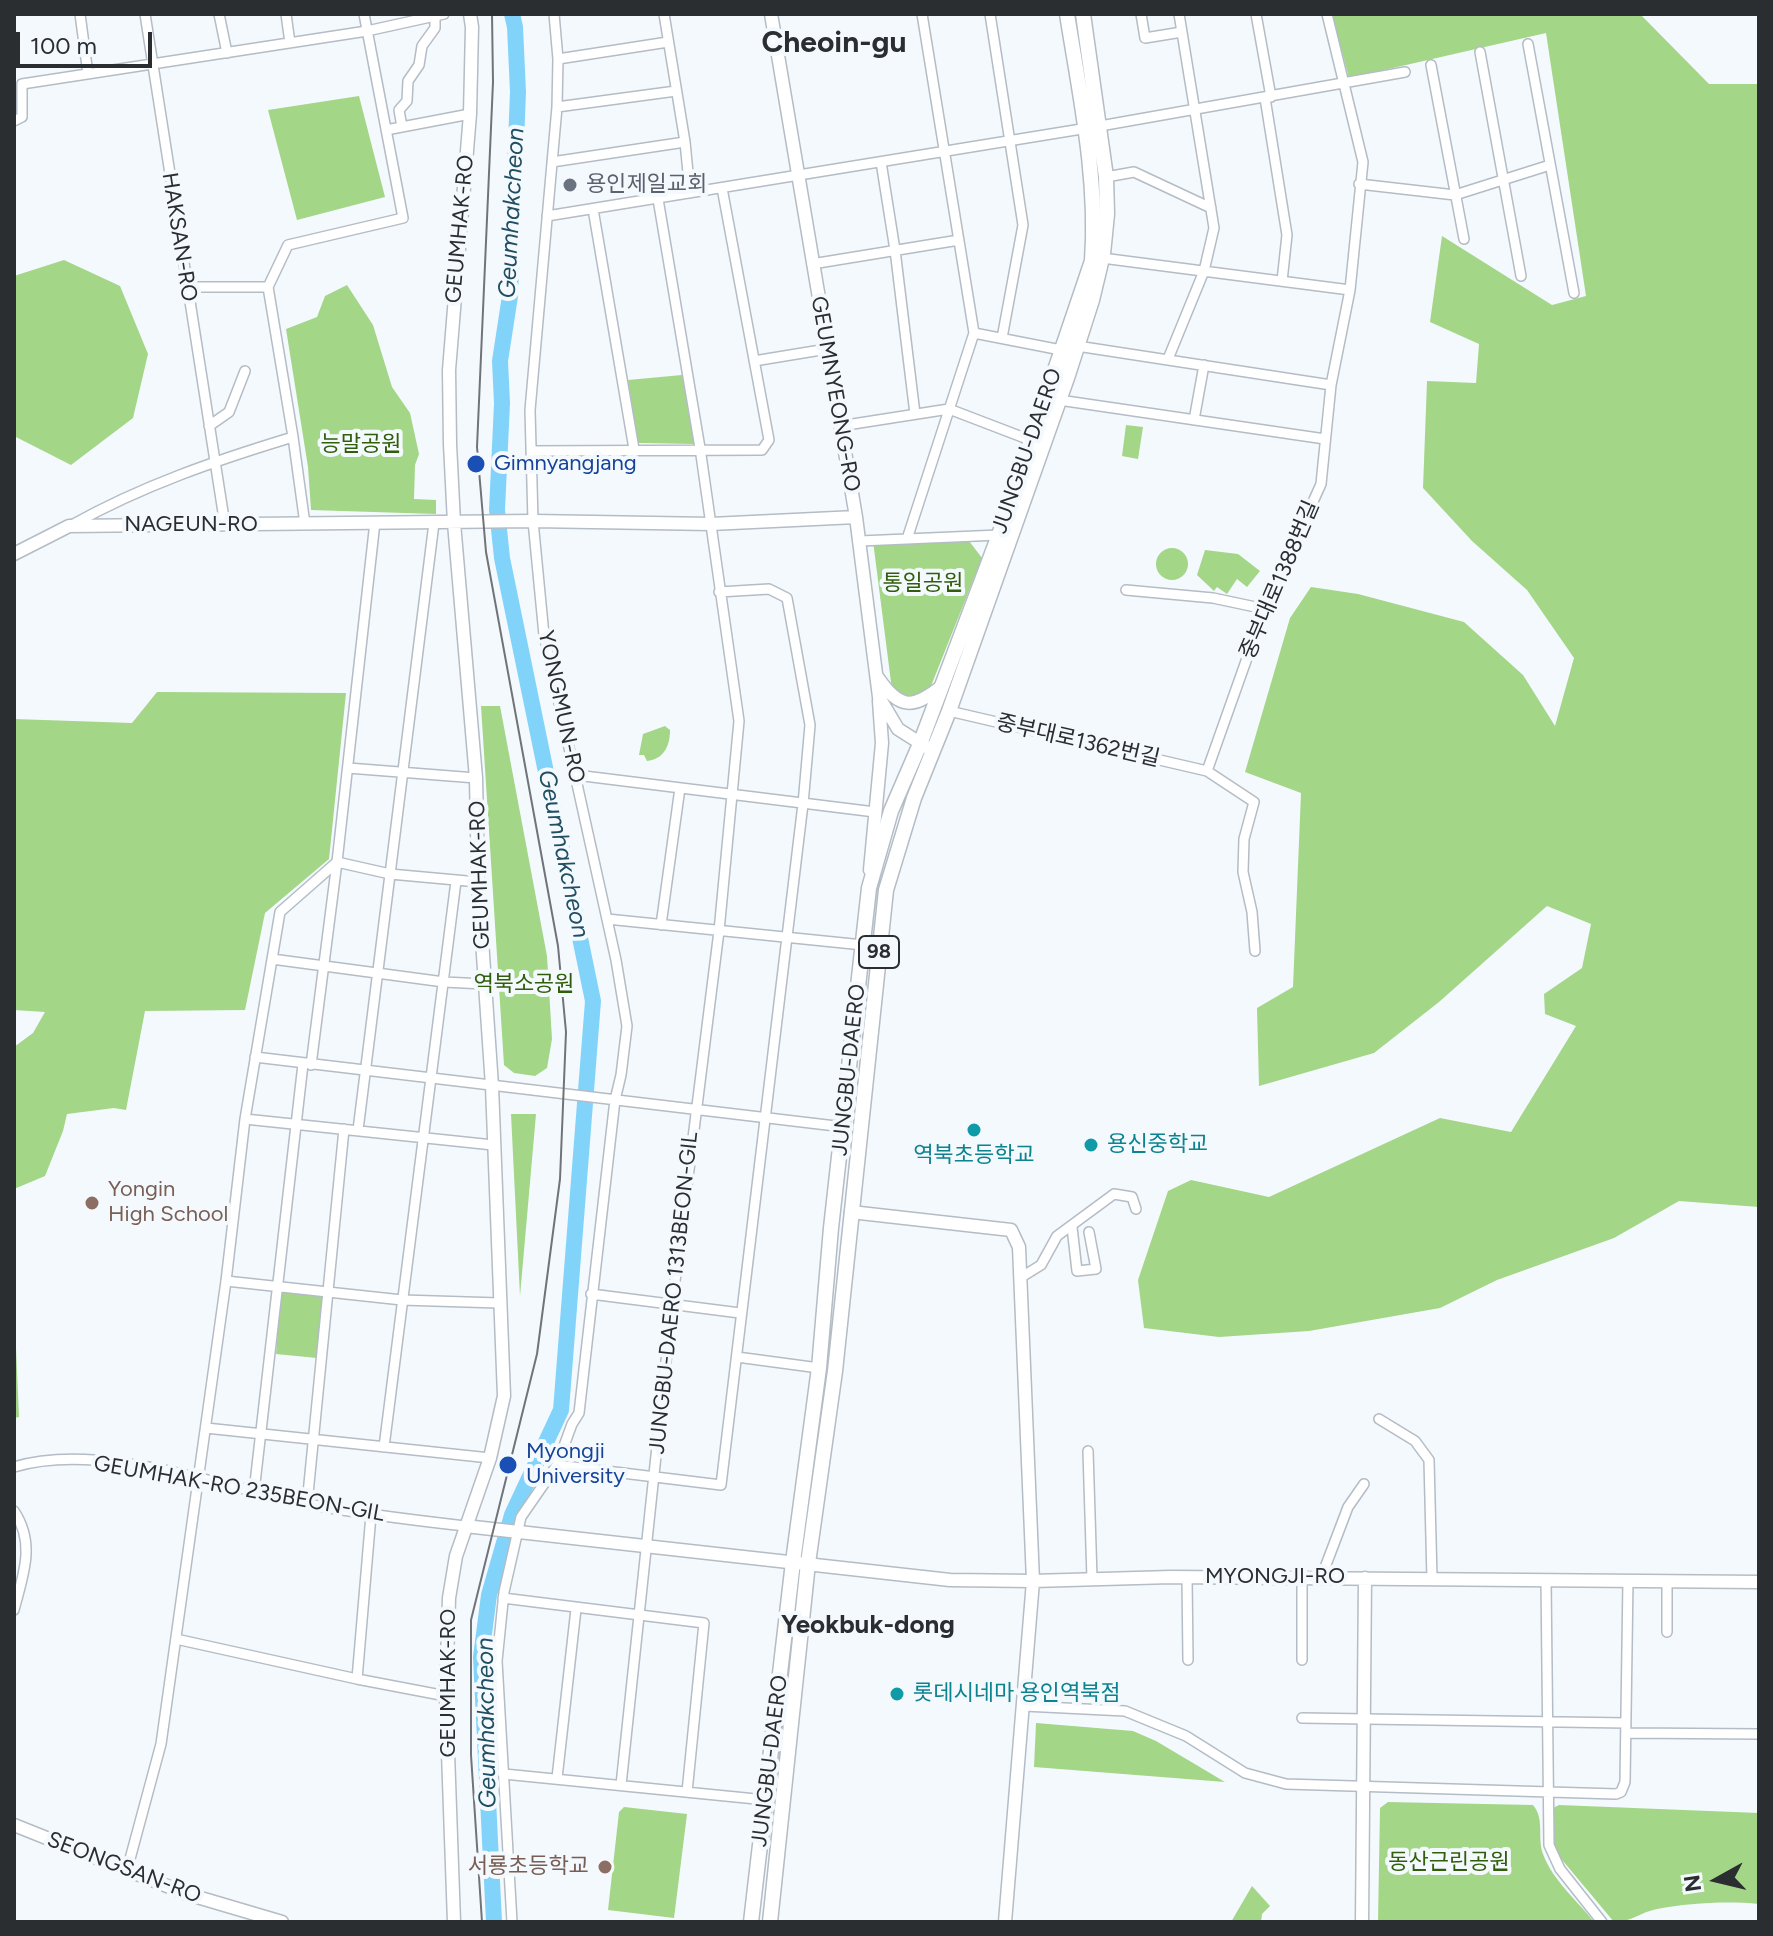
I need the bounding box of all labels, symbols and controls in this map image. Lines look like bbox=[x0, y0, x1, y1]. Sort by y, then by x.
scale bar bbox=[20, 16, 156, 66]
district label: Cheoin-gu bbox=[761, 25, 907, 61]
text: 100 m bbox=[30, 31, 97, 60]
water label: Geumhakcheon bbox=[493, 127, 531, 299]
street label: GEUMHAK-RO bbox=[440, 154, 480, 304]
street label: HAKSAN-RO bbox=[156, 171, 202, 303]
place label: 용인제일교회 bbox=[586, 172, 707, 198]
marker: 용인제일교회 bbox=[561, 176, 579, 194]
street label: GEUMNYEONG-RO bbox=[805, 294, 865, 494]
street label: JUNGBU-DAERO bbox=[986, 365, 1068, 537]
park label: 능말공원 bbox=[321, 432, 401, 458]
place label: Gimnyangjang bbox=[494, 451, 637, 477]
marker: Gimnyangjang bbox=[465, 453, 487, 475]
street label: 중부대로1388번길 bbox=[1235, 497, 1325, 663]
street label: NAGEUN-RO bbox=[124, 512, 258, 538]
park label: 통일공원 bbox=[883, 571, 963, 597]
street label: YONGMUN-RO bbox=[532, 628, 590, 786]
street label: 중부대로1362번길 bbox=[994, 709, 1162, 773]
water label: Geumhakcheon bbox=[531, 767, 595, 941]
street label: GEUMHAK-RO bbox=[464, 800, 496, 950]
road number: 98 bbox=[859, 936, 899, 968]
park label: 역북소공원 bbox=[473, 972, 575, 998]
street label: JUNGBU-DAERO bbox=[827, 983, 871, 1157]
marker: 역북초등학교 bbox=[965, 1121, 983, 1139]
street label: JUNGBU-DAERO 1313BEON-GIL bbox=[644, 1131, 704, 1455]
place label: 용신중학교 bbox=[1107, 1132, 1208, 1158]
marker: 용신중학교 bbox=[1082, 1136, 1100, 1154]
place label: 역북초등학교 bbox=[913, 1143, 1035, 1169]
place label: Yongin High School bbox=[108, 1177, 228, 1228]
marker: Yongin High School bbox=[83, 1194, 101, 1212]
place label: Myongji University bbox=[526, 1439, 625, 1490]
street label: GEUMHAK-RO 235BEON-GIL bbox=[92, 1450, 386, 1528]
marker: Myongji University bbox=[497, 1454, 519, 1476]
street label: MYONGJI-RO bbox=[1205, 1564, 1345, 1590]
street label: GEUMHAK-RO bbox=[436, 1609, 462, 1757]
district label: Yeokbuk-dong bbox=[781, 1609, 955, 1641]
water label: Geumhakcheon bbox=[471, 1637, 503, 1809]
street label: JUNGBU-DAERO bbox=[746, 1674, 794, 1848]
place label: 롯데시네마 용인역북점 bbox=[913, 1681, 1121, 1707]
marker: 롯데시네마 용인역북점 bbox=[888, 1685, 906, 1703]
street label: SEONGSAN-RO bbox=[43, 1827, 205, 1909]
north arrow bbox=[1677, 1840, 1757, 1920]
park label: 동산근린공원 bbox=[1388, 1850, 1510, 1876]
place label: 서룡초등학교 bbox=[468, 1854, 589, 1880]
marker: 서룡초등학교 bbox=[596, 1858, 614, 1876]
text: N bbox=[1678, 1873, 1707, 1894]

